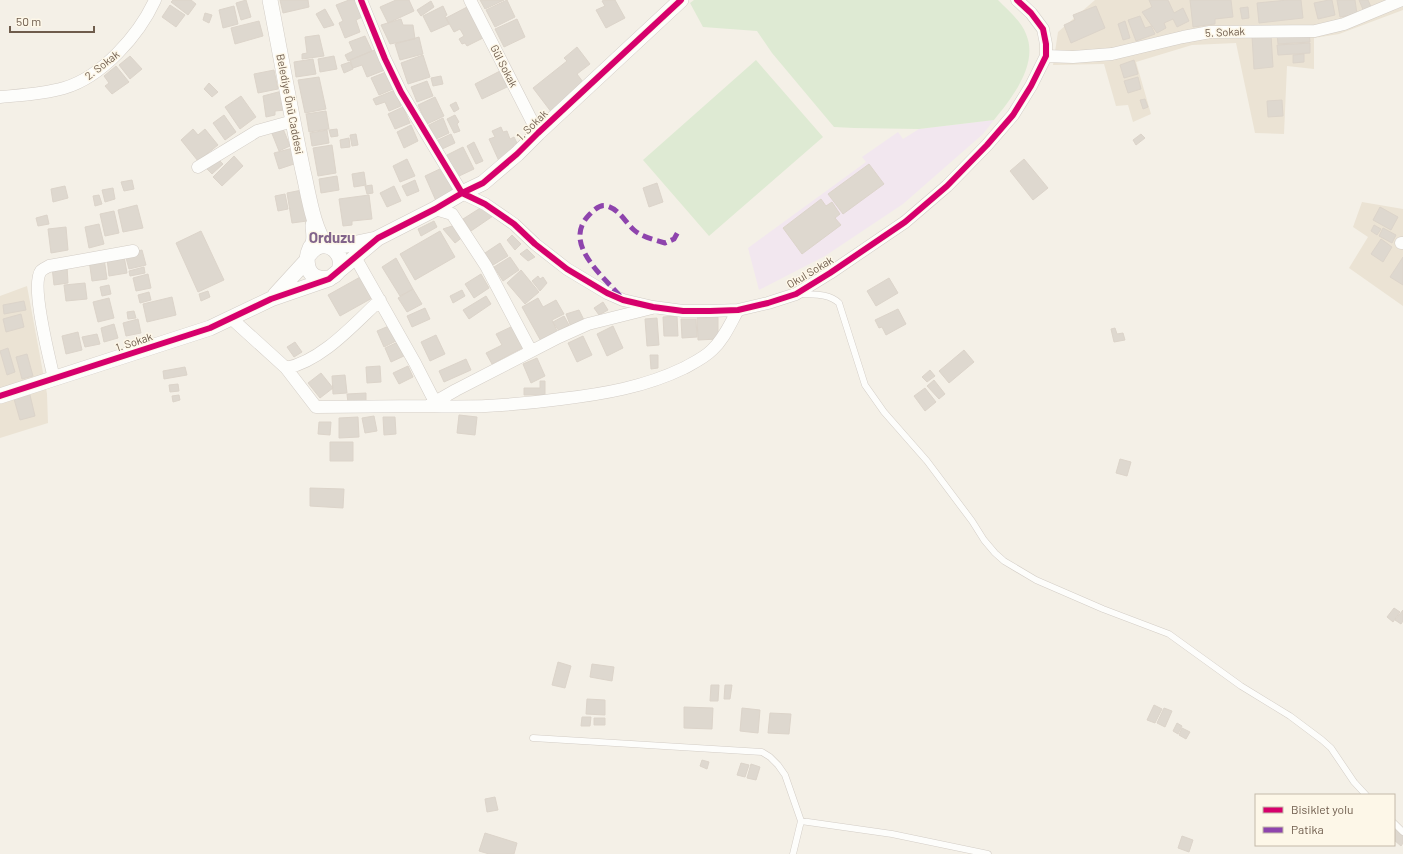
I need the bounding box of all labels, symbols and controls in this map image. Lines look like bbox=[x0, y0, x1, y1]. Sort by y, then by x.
scale bar bbox=[10, 8, 94, 34]
text: 50 m bbox=[16, 14, 41, 28]
street label: 5. Sokak bbox=[1205, 24, 1246, 39]
street label: Gül Sokak bbox=[488, 42, 521, 90]
street label: 2. Sokak bbox=[82, 47, 122, 82]
street label: Belediye Önü Caddesi bbox=[274, 52, 308, 155]
street label: 1. Sokak bbox=[514, 106, 550, 143]
district label: Orduzu bbox=[309, 228, 355, 246]
street label: Okul Sokak bbox=[784, 252, 836, 291]
street label: 1. Sokak bbox=[114, 329, 154, 354]
legend bbox=[1255, 794, 1395, 846]
text: Bisiklet yolu bbox=[1291, 802, 1353, 816]
text: Patika bbox=[1291, 822, 1324, 836]

